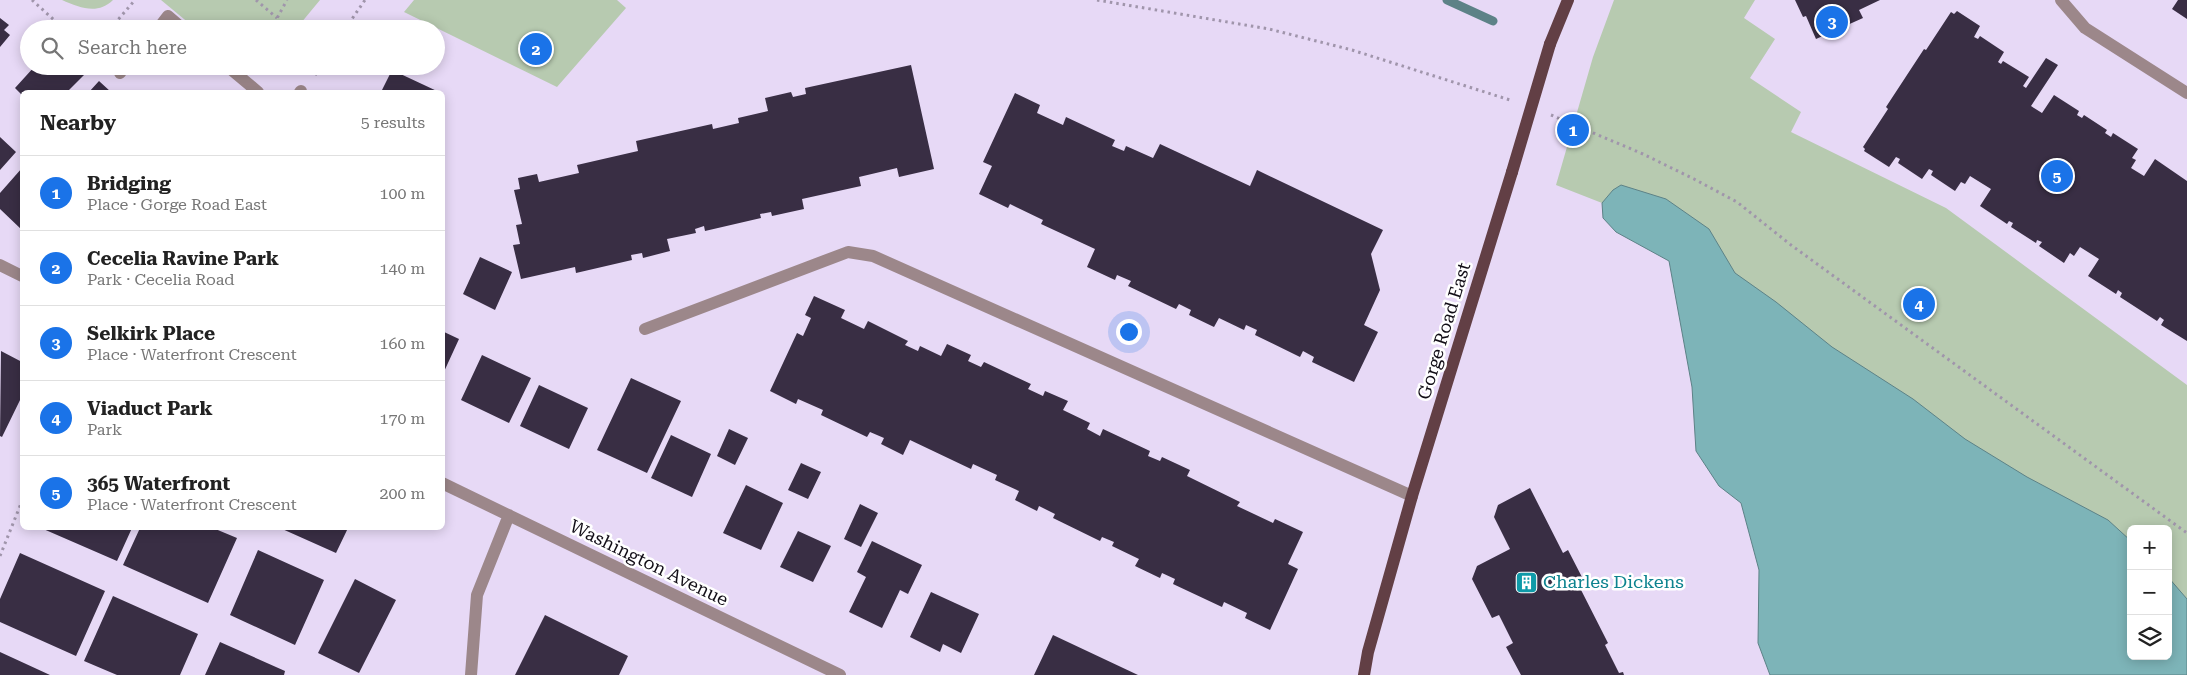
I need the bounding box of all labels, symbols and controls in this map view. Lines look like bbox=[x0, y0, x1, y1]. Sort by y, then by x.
pin: 3 bbox=[1816, 3, 1848, 41]
search box bbox=[20, 20, 445, 75]
pin: 2 bbox=[520, 30, 552, 68]
icon: search bbox=[38, 34, 66, 62]
text: Search here bbox=[78, 36, 187, 59]
text: Nearby bbox=[40, 111, 116, 135]
pin: 1 bbox=[1557, 111, 1589, 149]
text: 5 results bbox=[361, 113, 425, 132]
pin: 5 bbox=[2041, 157, 2073, 195]
text: Bridging bbox=[87, 172, 171, 195]
text: 1 bbox=[52, 184, 60, 203]
text: 100 m bbox=[379, 184, 425, 203]
text: Place · Gorge Road East bbox=[87, 195, 267, 214]
text: Cecelia Ravine Park bbox=[87, 247, 279, 270]
text: 2 bbox=[52, 259, 60, 278]
text: 140 m bbox=[379, 259, 425, 278]
street label: Gorge Road East bbox=[1413, 260, 1474, 402]
text: Park · Cecelia Road bbox=[87, 270, 234, 289]
pin: 4 bbox=[1903, 285, 1935, 323]
your location bbox=[1116, 319, 1142, 345]
text: Selkirk Place bbox=[87, 322, 215, 345]
text: 3 bbox=[52, 334, 60, 353]
text: 160 m bbox=[379, 334, 425, 353]
text: Place · Waterfront Crescent bbox=[87, 345, 297, 364]
text: Viaduct Park bbox=[87, 397, 213, 420]
text: 4 bbox=[52, 409, 60, 428]
text: 170 m bbox=[379, 409, 425, 428]
text: Park bbox=[87, 420, 122, 439]
text: 365 Waterfront bbox=[87, 472, 230, 495]
text: 5 bbox=[52, 484, 60, 503]
text: 200 m bbox=[379, 484, 425, 503]
text: Place · Waterfront Crescent bbox=[87, 495, 297, 514]
street label: Washington Avenue bbox=[567, 515, 732, 610]
map controls bbox=[2127, 525, 2172, 660]
button: + bbox=[2127, 525, 2172, 570]
building icon: Charles Dickens bbox=[1515, 570, 1539, 594]
button: − bbox=[2127, 570, 2172, 615]
place label: Charles Dickens bbox=[1543, 571, 1684, 592]
button: layers bbox=[2127, 615, 2172, 660]

